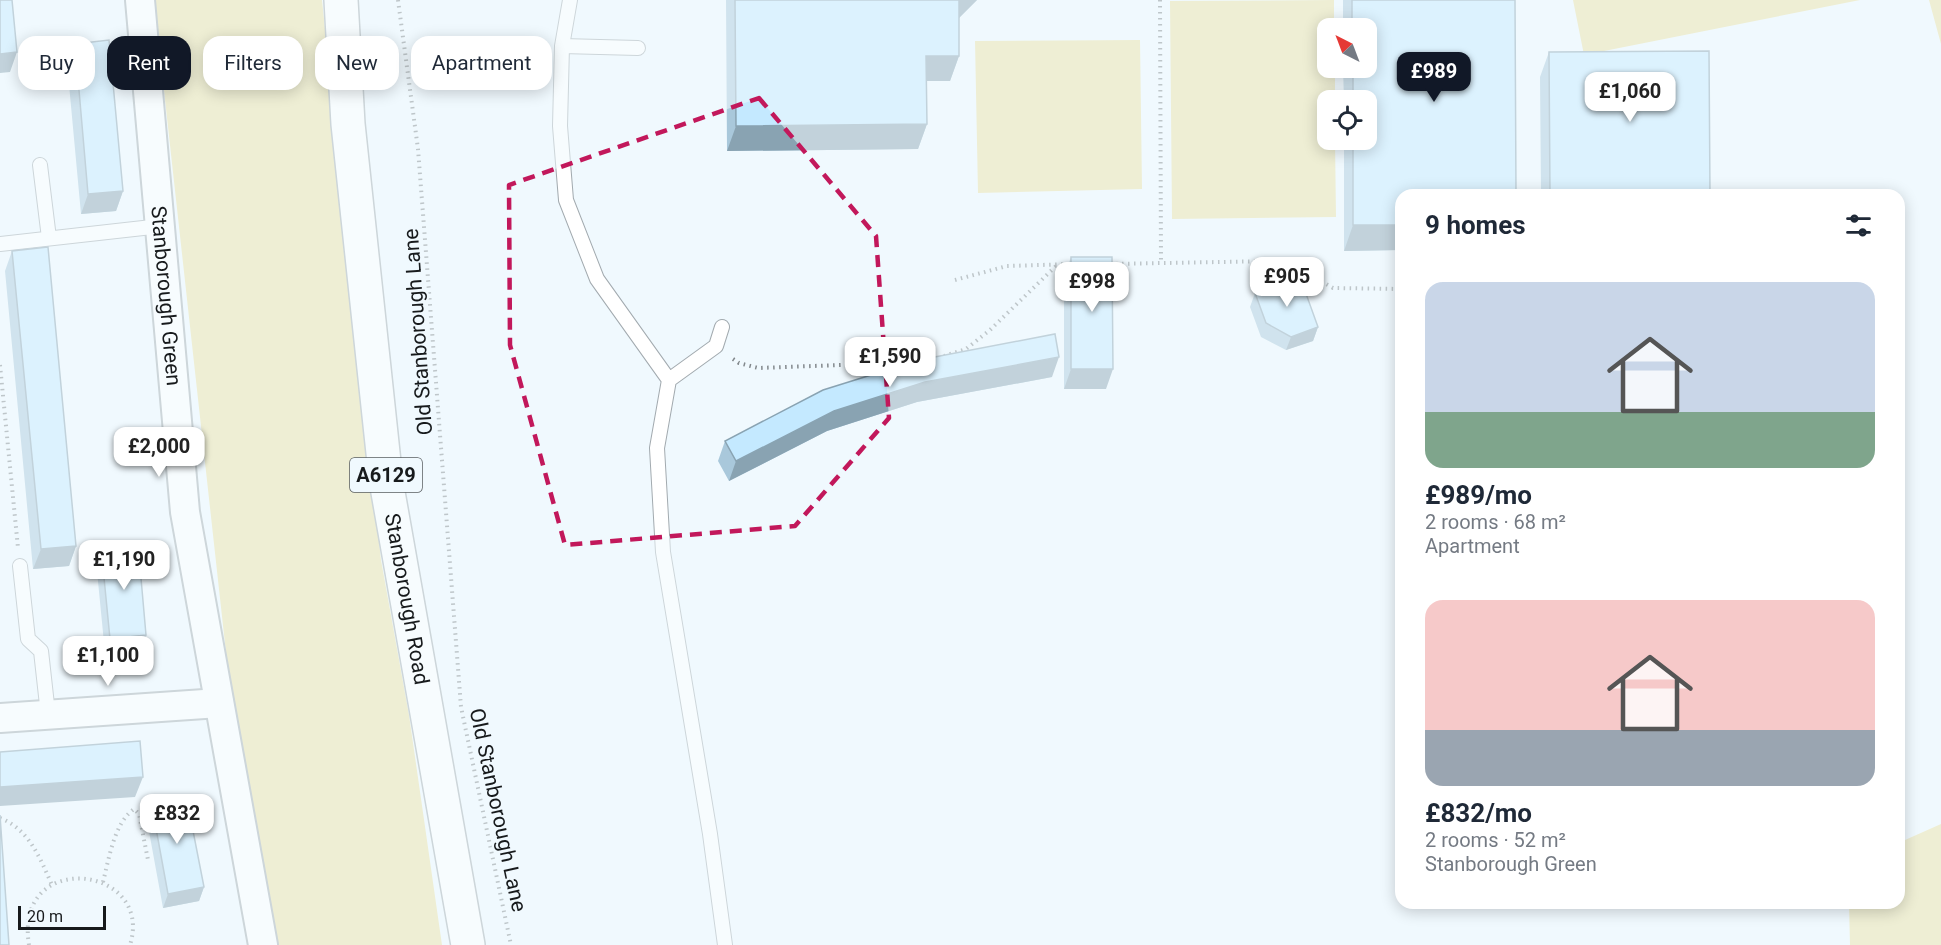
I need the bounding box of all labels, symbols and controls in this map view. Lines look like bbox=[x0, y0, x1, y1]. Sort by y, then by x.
north arrow bbox=[1317, 18, 1377, 78]
map controls bbox=[1317, 18, 1377, 150]
chip: Buy bbox=[18, 36, 95, 90]
chip: Rent bbox=[107, 36, 191, 90]
chip: Filters bbox=[203, 36, 303, 90]
chip: New bbox=[315, 36, 399, 90]
chip: Apartment bbox=[411, 36, 552, 90]
pin: £989 bbox=[1398, 52, 1470, 103]
text: £989 bbox=[1411, 59, 1457, 83]
pin: £1,060 bbox=[1581, 72, 1679, 123]
text: £1,060 bbox=[1599, 79, 1661, 103]
button: locate bbox=[1317, 90, 1377, 150]
street label: Stanborough Green bbox=[146, 205, 186, 387]
icon: filters bbox=[1842, 209, 1875, 242]
text: 9 homes bbox=[1425, 210, 1526, 240]
street label: Old Stanborough Lane bbox=[399, 228, 437, 436]
pin: £905 bbox=[1251, 257, 1323, 308]
pin: £998 bbox=[1056, 262, 1128, 313]
text: £905 bbox=[1264, 264, 1310, 288]
text: £998 bbox=[1069, 269, 1115, 293]
icon: home bbox=[1596, 321, 1704, 429]
pin: £1,590 bbox=[841, 337, 939, 388]
text: £1,590 bbox=[859, 344, 921, 368]
pin: £2,000 bbox=[110, 427, 208, 478]
text: £2,000 bbox=[128, 434, 190, 458]
road number: A6129 bbox=[350, 458, 422, 492]
text: £989/mo bbox=[1425, 480, 1532, 510]
text: 2 rooms · 68 m² bbox=[1425, 510, 1566, 534]
street label: Stanborough Road bbox=[380, 511, 434, 686]
text: Apartment bbox=[1425, 534, 1520, 558]
pin: £1,190 bbox=[75, 540, 173, 591]
text: £1,190 bbox=[93, 547, 155, 571]
pin: £1,100 bbox=[59, 636, 157, 687]
icon: home bbox=[1596, 639, 1704, 747]
text: £1,100 bbox=[77, 643, 139, 667]
street label: Old Stanborough Lane bbox=[465, 706, 531, 914]
pin: £832 bbox=[141, 794, 213, 845]
text: £832/mo bbox=[1425, 798, 1532, 828]
text: £832 bbox=[154, 801, 200, 825]
text: 2 rooms · 52 m² bbox=[1425, 828, 1566, 852]
text: Stanborough Green bbox=[1425, 852, 1597, 876]
scale bar bbox=[18, 903, 106, 930]
text: 20 m bbox=[27, 907, 63, 926]

